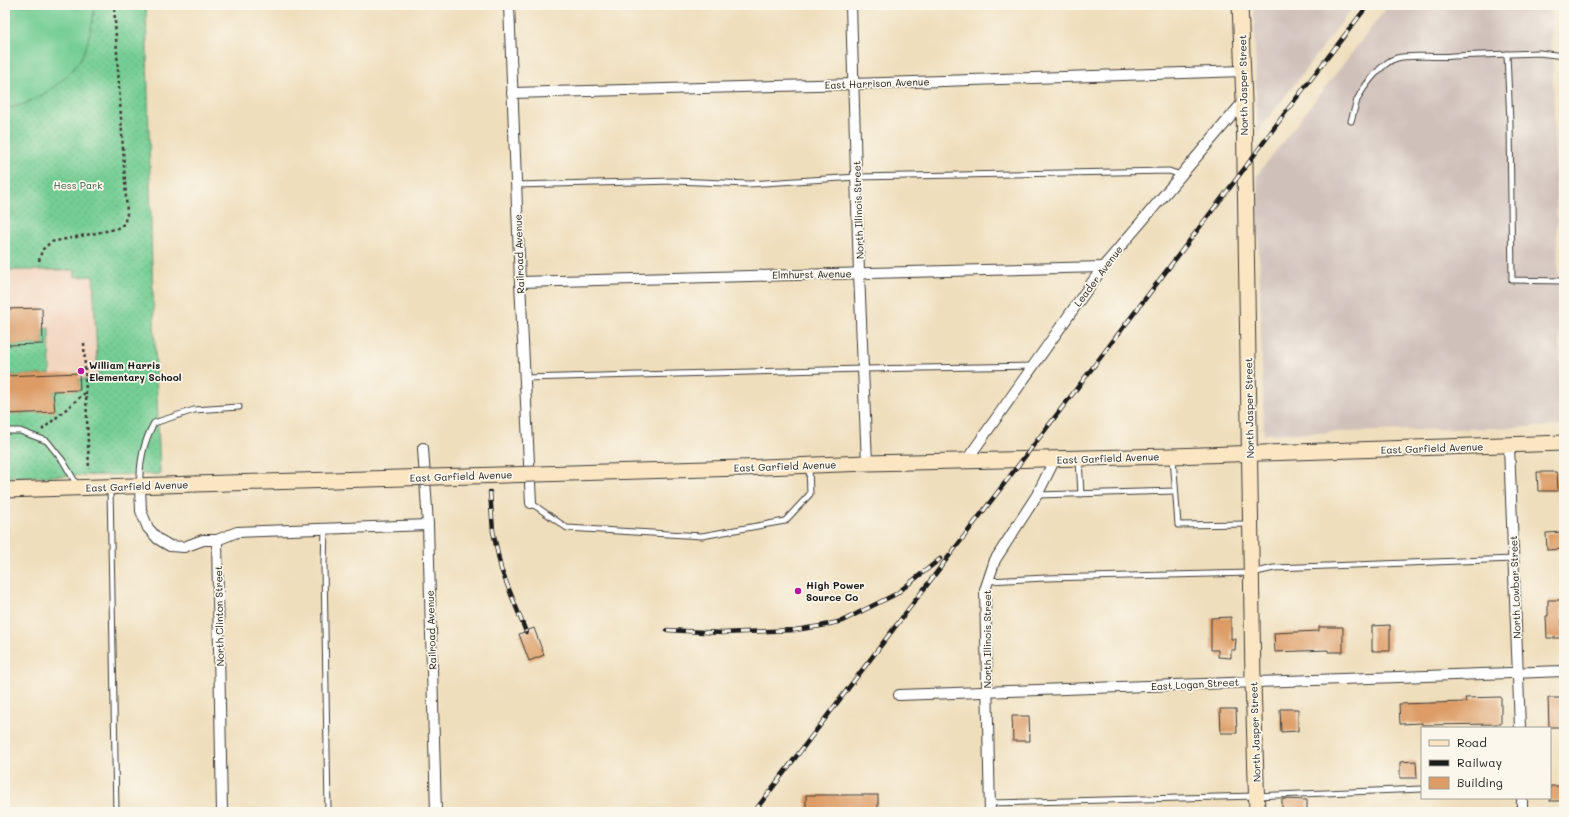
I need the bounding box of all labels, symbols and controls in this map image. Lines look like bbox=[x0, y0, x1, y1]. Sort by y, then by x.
street label: North Jasper Street bbox=[1235, 35, 1251, 135]
street label: East Harrison Avenue bbox=[824, 74, 930, 92]
street label: North Illinois Street bbox=[849, 161, 867, 259]
park label: Hess Park bbox=[54, 178, 102, 192]
street label: Railroad Avenue bbox=[511, 214, 527, 294]
street label: Leader Avenue bbox=[1070, 243, 1126, 309]
street label: Elmhurst Avenue bbox=[772, 266, 852, 282]
place label: William Harris Elementary School bbox=[89, 358, 182, 384]
street label: North Jasper Street bbox=[1241, 358, 1257, 458]
marker: William Harris Elementary School bbox=[76, 366, 86, 376]
street label: East Garfield Avenue bbox=[1380, 439, 1484, 457]
street label: East Garfield Avenue bbox=[1056, 449, 1160, 467]
street label: East Garfield Avenue bbox=[733, 457, 837, 475]
street label: East Garfield Avenue bbox=[409, 467, 513, 485]
street label: East Garfield Avenue bbox=[85, 477, 189, 495]
street label: North Lowbar Street bbox=[1506, 535, 1524, 639]
street label: North Clinton Street bbox=[211, 566, 227, 666]
place label: High Power Source Co bbox=[806, 578, 865, 604]
marker: High Power Source Co bbox=[793, 586, 803, 596]
street label: Railroad Avenue bbox=[423, 590, 439, 670]
street label: North Illinois Street bbox=[980, 590, 994, 688]
street label: East Logan Street bbox=[1151, 675, 1239, 693]
street label: North Jasper Street bbox=[1246, 682, 1264, 782]
legend bbox=[1421, 727, 1551, 799]
text: Road bbox=[1457, 734, 1487, 750]
text: Railway bbox=[1457, 754, 1502, 770]
text: Building bbox=[1457, 774, 1503, 790]

